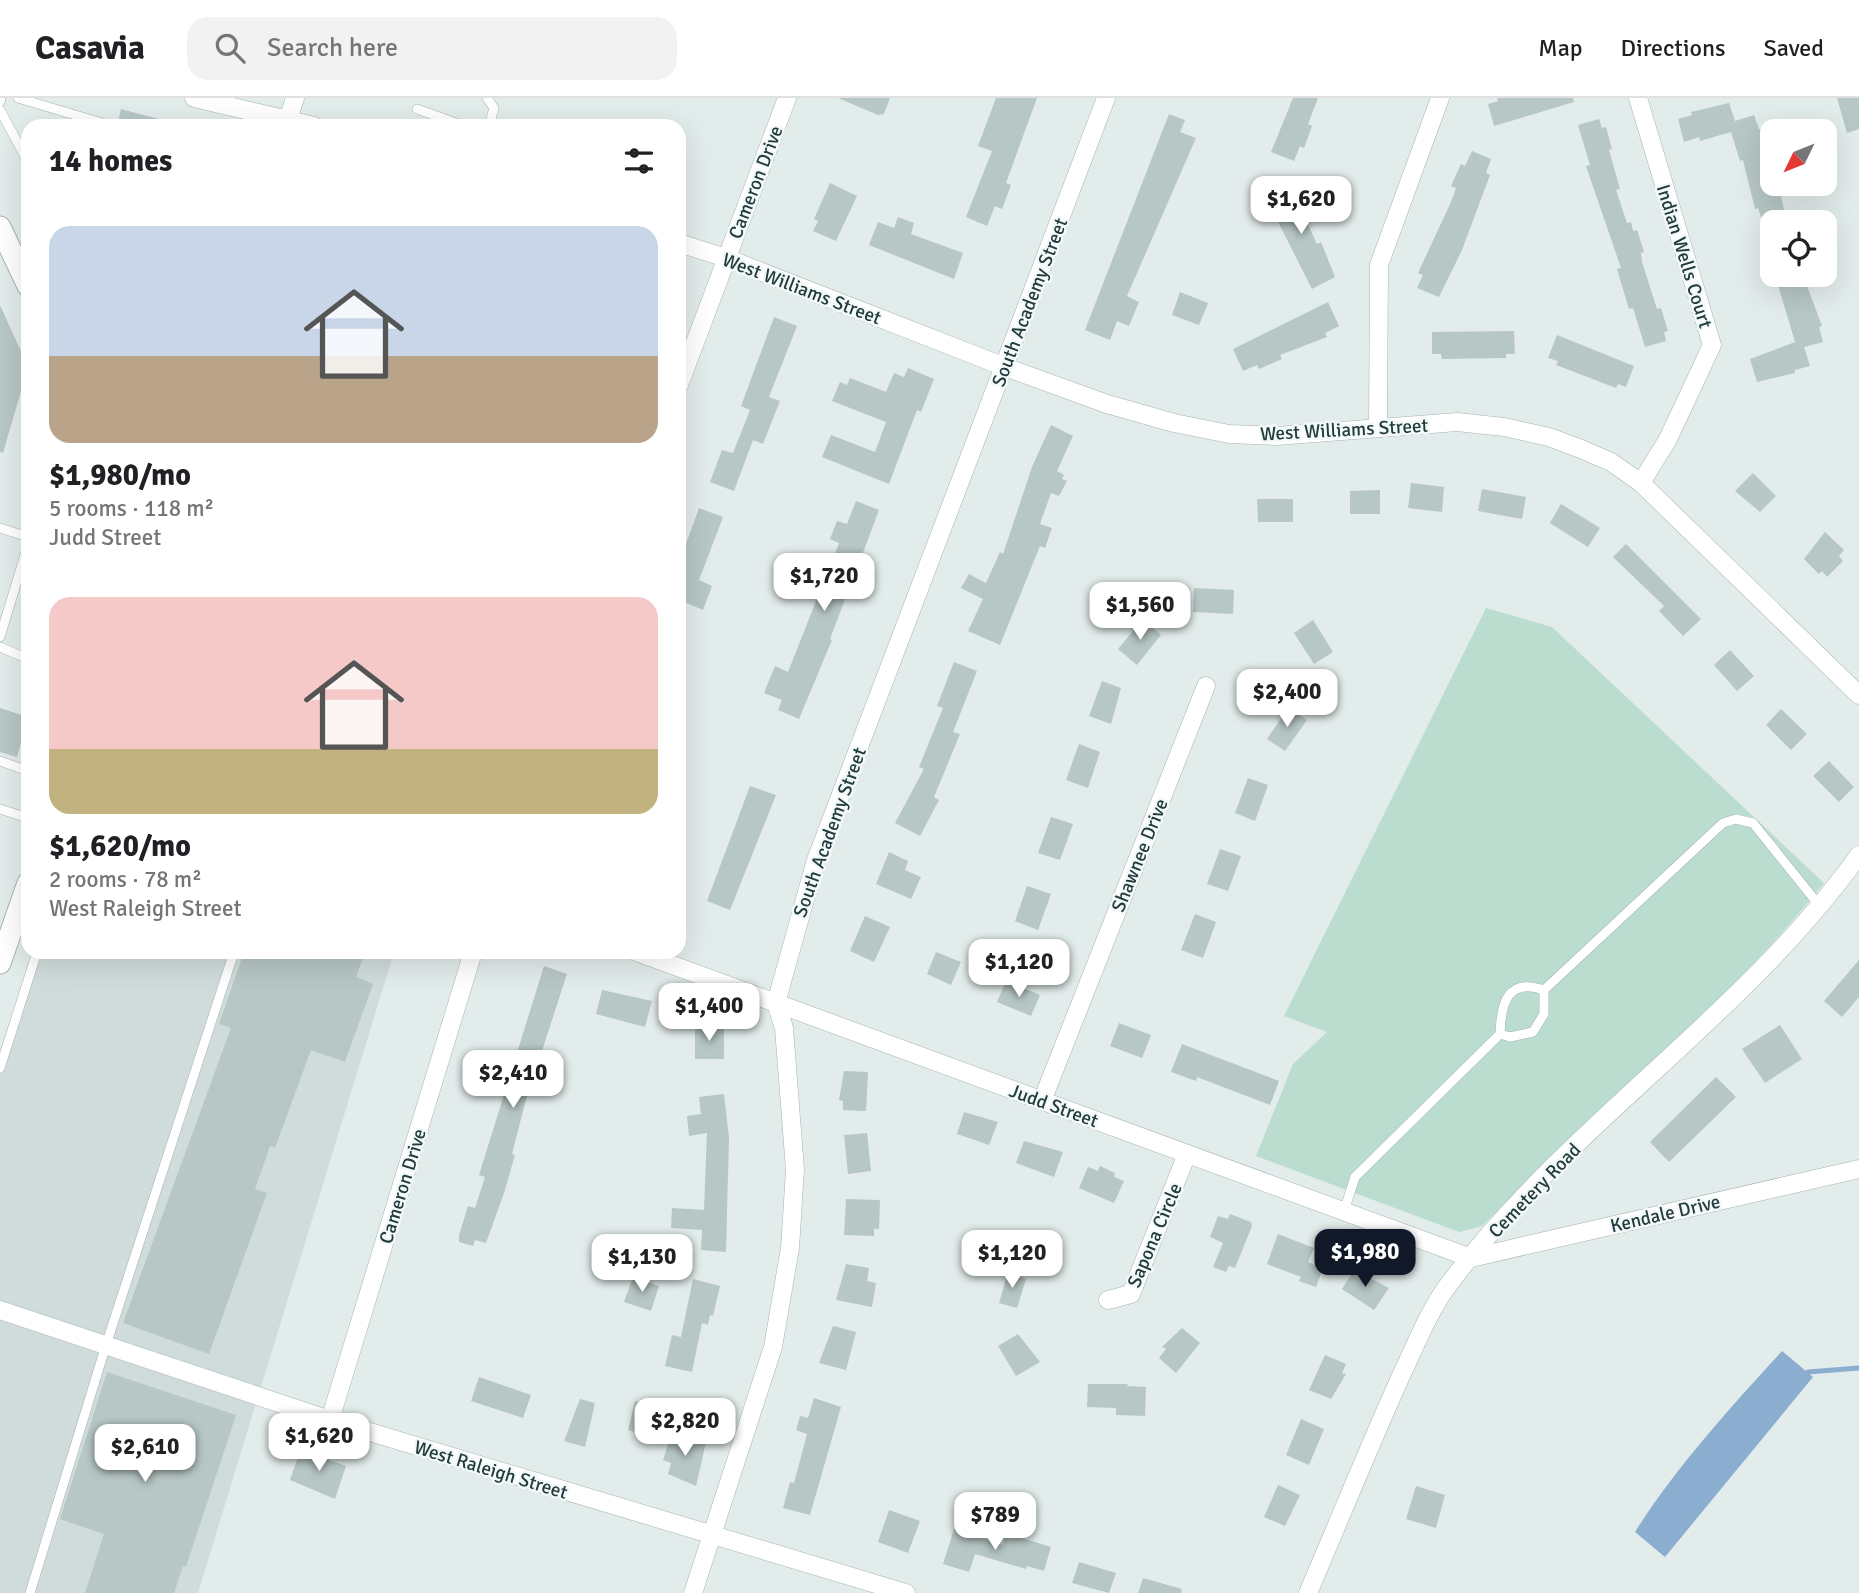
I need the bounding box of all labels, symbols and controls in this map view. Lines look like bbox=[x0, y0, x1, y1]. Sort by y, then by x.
search box bbox=[187, 17, 677, 80]
text: Casavia bbox=[35, 28, 145, 69]
icon: search bbox=[211, 29, 249, 67]
text: Search here bbox=[267, 32, 398, 64]
text: Map bbox=[1538, 33, 1583, 63]
text: Directions bbox=[1621, 33, 1726, 63]
text: Saved bbox=[1764, 33, 1824, 63]
north arrow bbox=[1760, 119, 1838, 196]
map controls bbox=[1760, 119, 1837, 287]
street label: Cameron Drive bbox=[723, 122, 788, 242]
icon: filters bbox=[620, 142, 658, 180]
text: 14 homes bbox=[49, 143, 172, 180]
pin: $1,620 bbox=[1244, 176, 1358, 236]
street label: Indian Wells Court bbox=[1651, 181, 1717, 332]
text: $1,620 bbox=[1267, 184, 1335, 213]
button: locate bbox=[1760, 210, 1837, 287]
street label: South Academy Street bbox=[987, 214, 1073, 390]
street label: West Williams Street bbox=[719, 248, 885, 330]
icon: home bbox=[291, 271, 417, 397]
street label: West Williams Street bbox=[1259, 414, 1429, 446]
text: $1,980/mo bbox=[49, 457, 191, 494]
text: 5 rooms · 118 m² bbox=[49, 494, 214, 523]
text: Judd Street bbox=[49, 523, 161, 552]
pin: $1,720 bbox=[767, 554, 881, 613]
text: $1,720 bbox=[790, 561, 858, 590]
pin: $1,560 bbox=[1083, 582, 1197, 642]
text: $1,560 bbox=[1106, 590, 1174, 619]
icon: home bbox=[291, 642, 417, 768]
pin: $2,400 bbox=[1230, 670, 1344, 729]
text: $2,400 bbox=[1253, 677, 1321, 706]
street label: South Academy Street bbox=[788, 744, 872, 921]
street label: Shawnee Drive bbox=[1106, 795, 1174, 916]
text: $1,620/mo bbox=[49, 828, 191, 865]
text: 2 rooms · 78 m² bbox=[49, 865, 202, 894]
text: West Raleigh Street bbox=[49, 894, 242, 923]
pin: $1,120 bbox=[962, 940, 1076, 999]
text: $1,120 bbox=[985, 947, 1053, 976]
pin: $1,400 bbox=[652, 984, 766, 1043]
text: $1,400 bbox=[675, 991, 743, 1020]
pin: $2,410 bbox=[456, 1051, 570, 1110]
text: $2,410 bbox=[479, 1058, 547, 1087]
street label: Judd Street bbox=[1006, 1079, 1102, 1133]
street label: Cameron Drive bbox=[374, 1126, 432, 1247]
street label: Cemetery Road bbox=[1483, 1138, 1586, 1243]
street label: Sapona Circle bbox=[1122, 1179, 1188, 1291]
street label: Kendale Drive bbox=[1608, 1190, 1723, 1238]
pin: $1,120 bbox=[955, 1230, 1069, 1290]
pin: $1,980 bbox=[1308, 1230, 1422, 1289]
pin: $1,130 bbox=[585, 1234, 699, 1294]
text: $1,980 bbox=[1331, 1237, 1399, 1266]
text: $1,120 bbox=[978, 1238, 1046, 1267]
text: $1,130 bbox=[608, 1242, 676, 1271]
pin: $2,820 bbox=[628, 1398, 742, 1458]
text: $2,820 bbox=[651, 1406, 719, 1435]
pin: $1,620 bbox=[262, 1414, 376, 1473]
text: $1,620 bbox=[285, 1421, 353, 1450]
pin: $2,610 bbox=[88, 1424, 202, 1484]
text: $2,610 bbox=[111, 1432, 179, 1461]
street label: West Raleigh Street bbox=[411, 1435, 571, 1505]
pin: $789 bbox=[954, 1492, 1036, 1552]
text: $789 bbox=[970, 1500, 1020, 1529]

